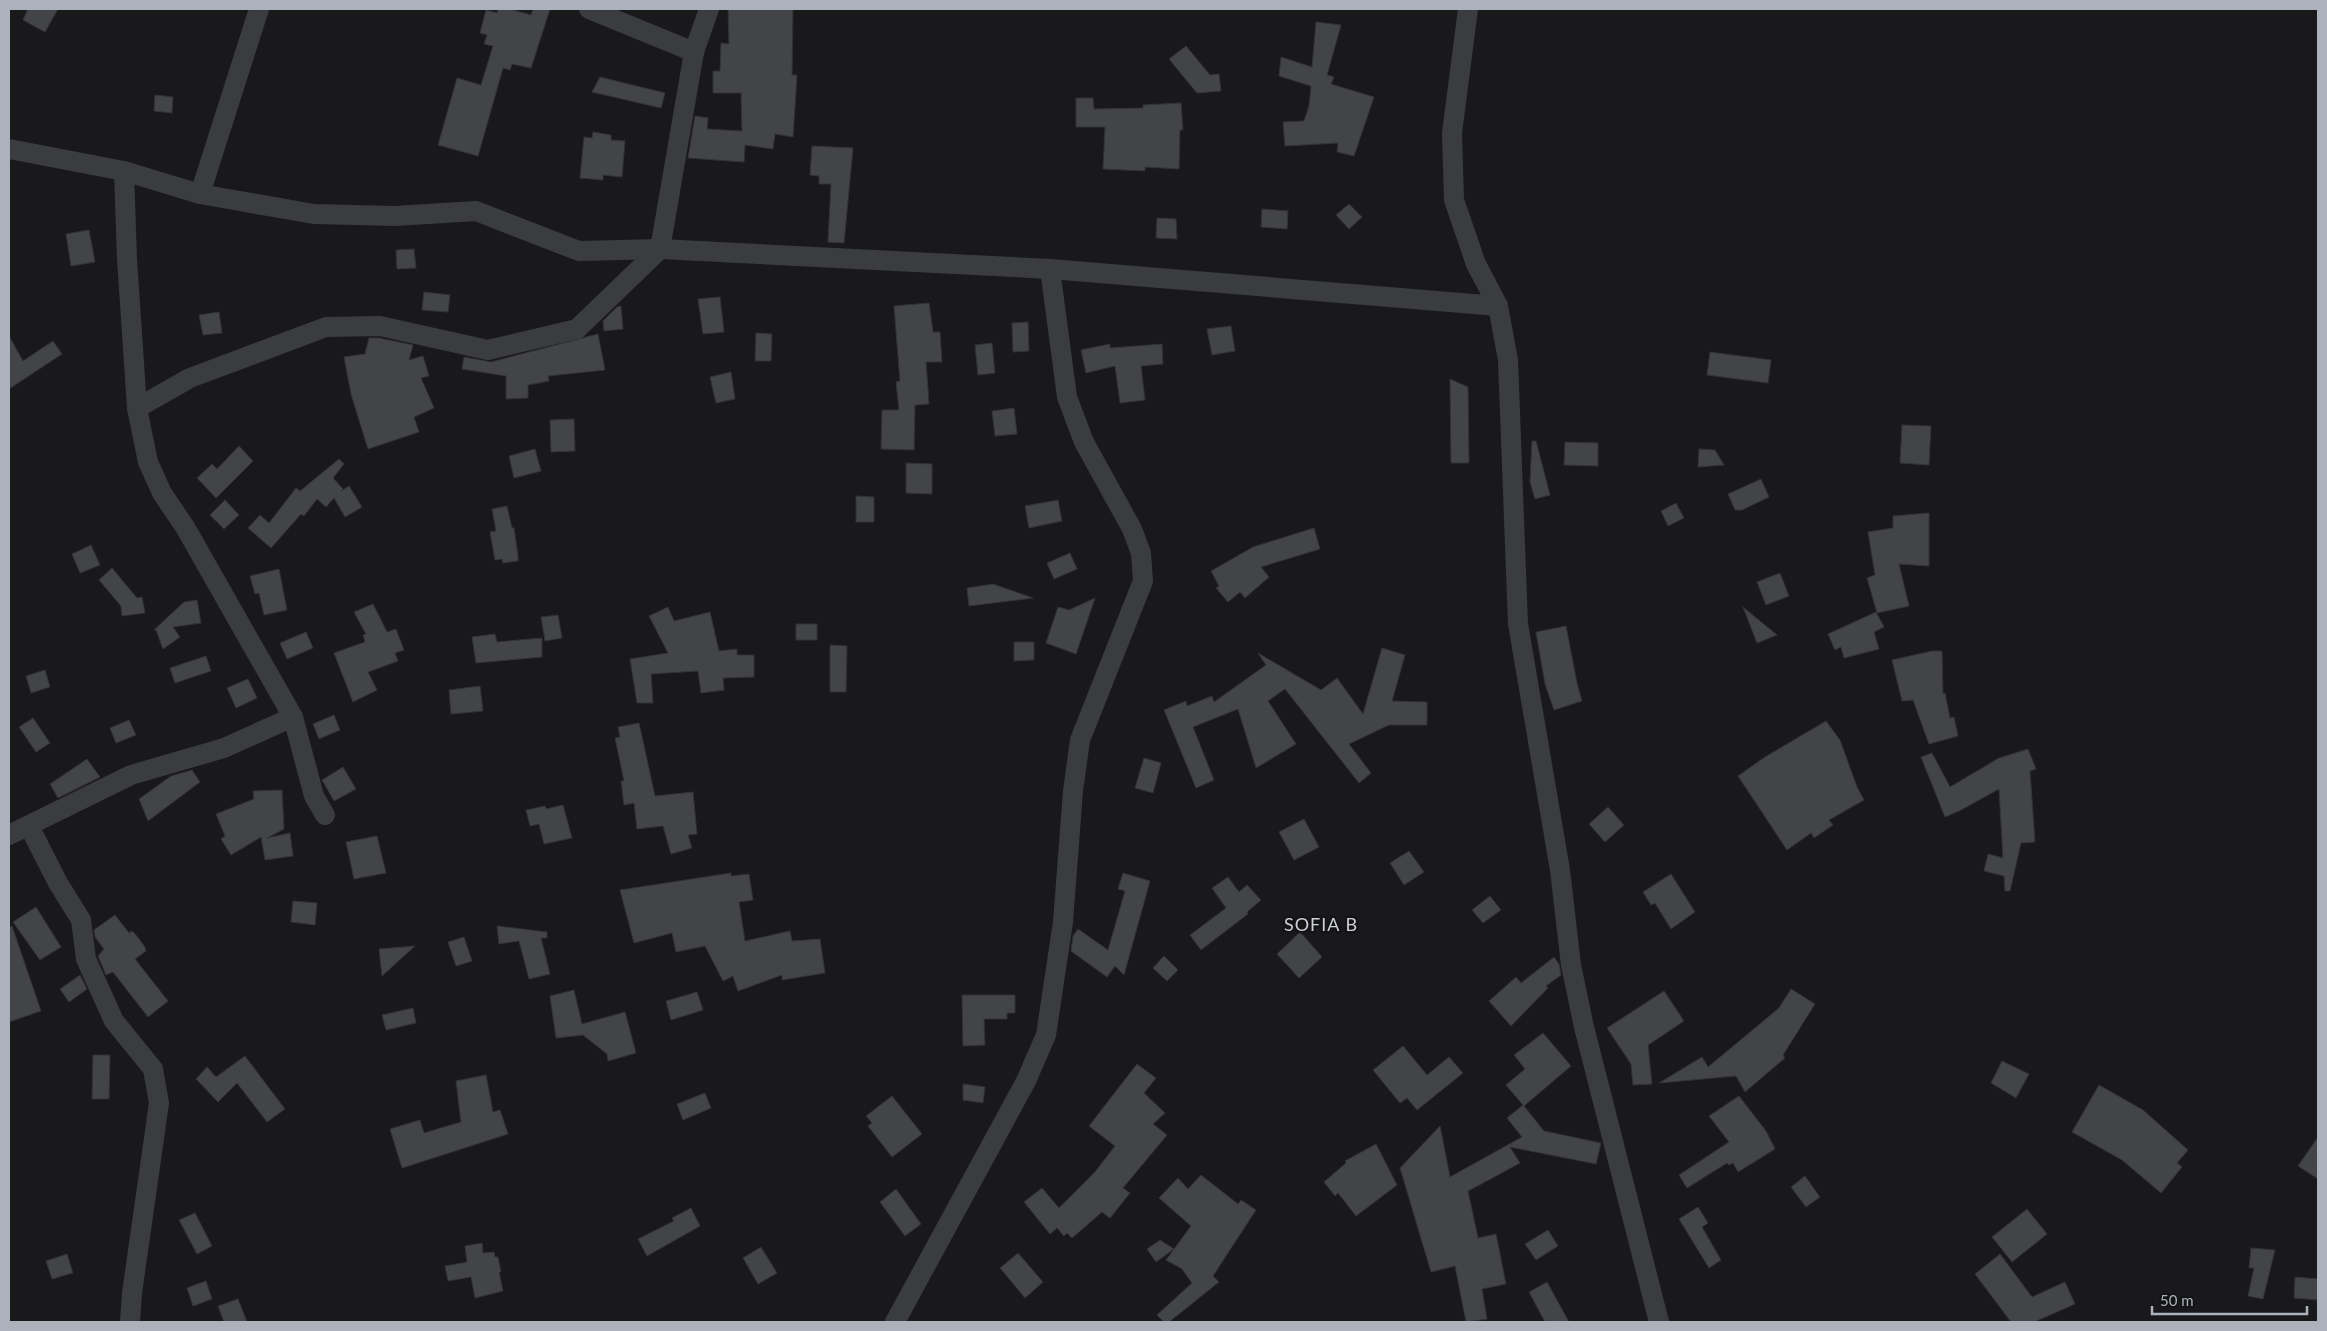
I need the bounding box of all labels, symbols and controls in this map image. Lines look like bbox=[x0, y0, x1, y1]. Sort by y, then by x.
district label: SOFIA B bbox=[1284, 913, 1358, 935]
scale bar bbox=[2152, 1284, 2307, 1316]
text: 50 m bbox=[2160, 1291, 2194, 1309]

